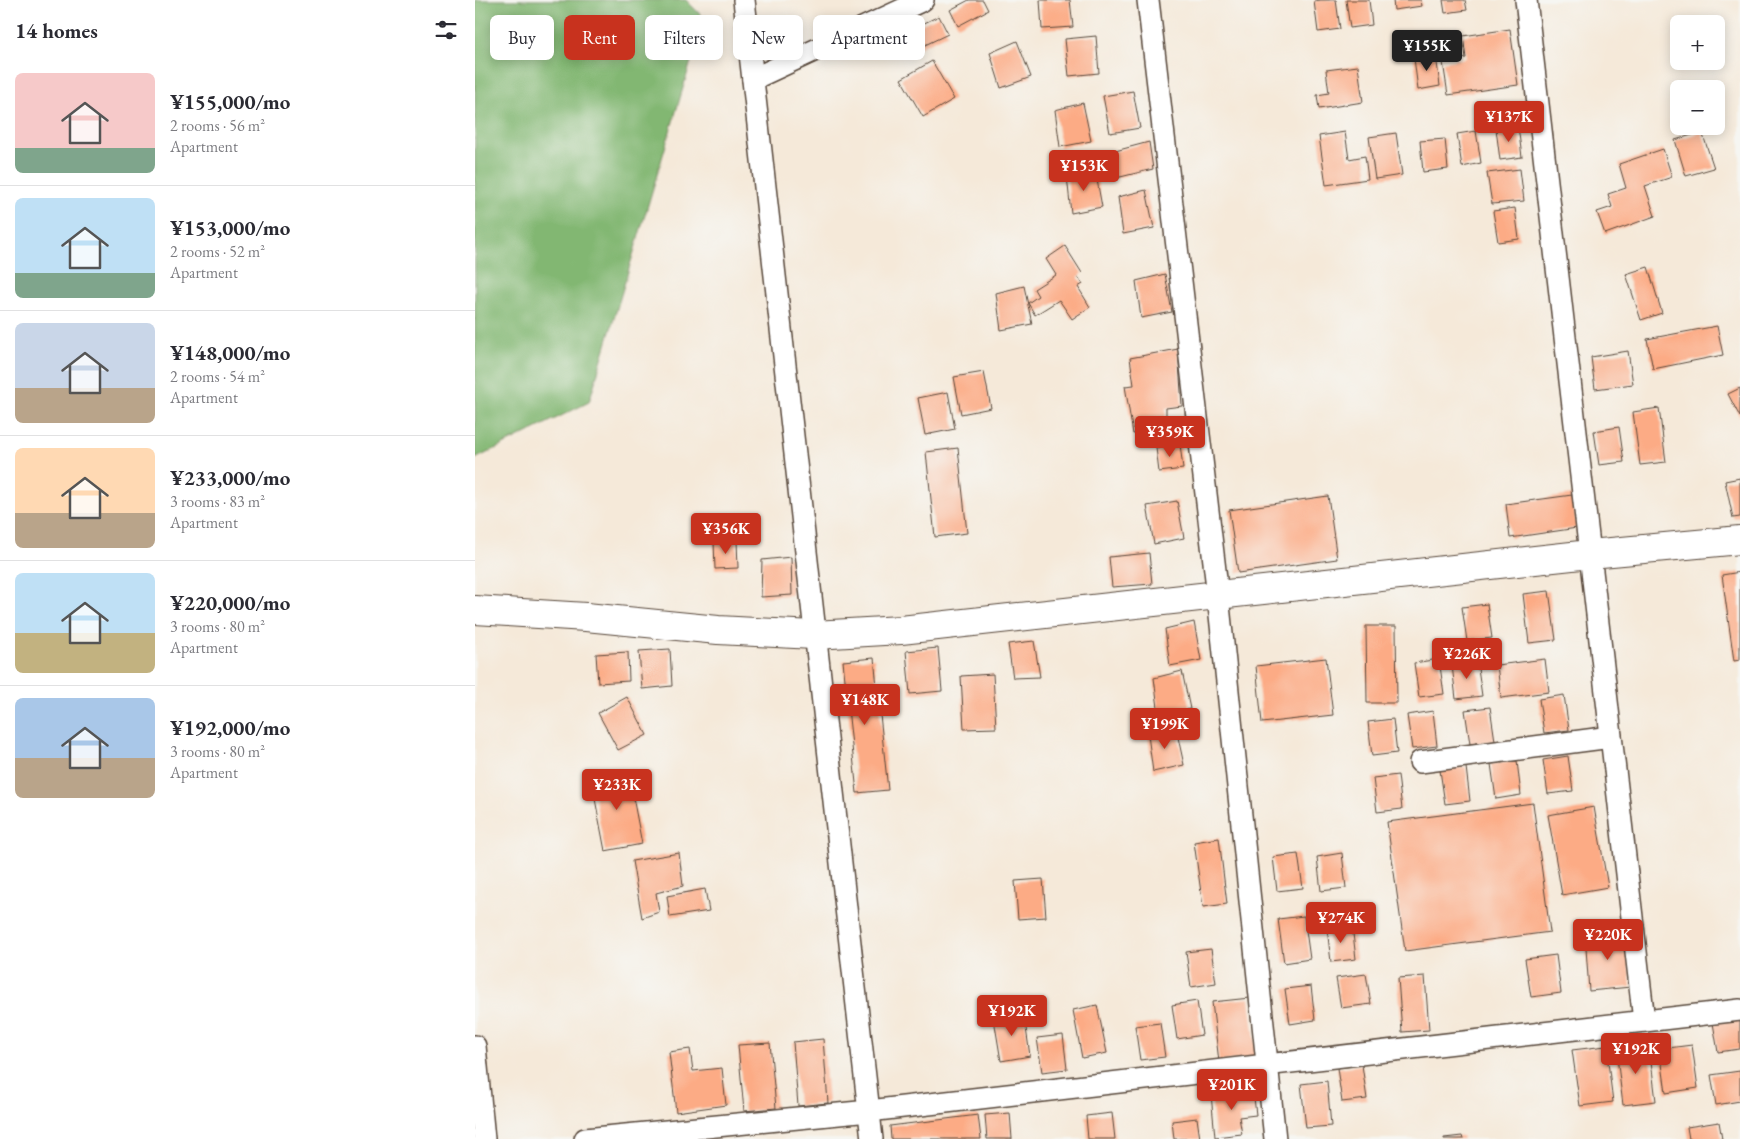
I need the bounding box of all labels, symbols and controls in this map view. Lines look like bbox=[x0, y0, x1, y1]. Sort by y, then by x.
chip: Buy bbox=[490, 15, 554, 60]
chip: Rent bbox=[564, 15, 635, 60]
chip: Filters bbox=[645, 15, 723, 60]
chip: New bbox=[733, 15, 803, 60]
chip: Apartment bbox=[813, 15, 925, 60]
map controls bbox=[1670, 15, 1725, 135]
button: + bbox=[1670, 15, 1725, 70]
icon: filters bbox=[432, 16, 460, 44]
text: 14 homes bbox=[15, 17, 98, 44]
pin: ¥155K bbox=[1392, 30, 1462, 72]
text: ¥155K bbox=[1403, 35, 1451, 56]
button: − bbox=[1670, 80, 1725, 135]
text: ¥155,000/mo bbox=[170, 88, 290, 115]
icon: home bbox=[55, 93, 115, 153]
pin: ¥137K bbox=[1474, 100, 1544, 143]
text: ¥137K bbox=[1485, 106, 1533, 127]
text: 2 rooms · 56 m² bbox=[170, 115, 265, 136]
text: Apartment bbox=[170, 136, 238, 157]
pin: ¥153K bbox=[1049, 150, 1119, 192]
text: ¥153K bbox=[1060, 155, 1108, 176]
text: ¥153,000/mo bbox=[170, 214, 290, 241]
icon: home bbox=[55, 218, 115, 278]
text: 2 rooms · 52 m² bbox=[170, 241, 265, 262]
text: Apartment bbox=[170, 262, 238, 283]
text: ¥148,000/mo bbox=[170, 339, 290, 366]
icon: home bbox=[55, 343, 115, 403]
text: 2 rooms · 54 m² bbox=[170, 366, 265, 387]
text: Apartment bbox=[170, 387, 238, 408]
pin: ¥359K bbox=[1135, 416, 1205, 458]
text: ¥359K bbox=[1146, 421, 1194, 442]
text: ¥233,000/mo bbox=[170, 464, 290, 491]
icon: home bbox=[55, 468, 115, 528]
text: 3 rooms · 83 m² bbox=[170, 491, 265, 512]
text: Apartment bbox=[170, 512, 238, 533]
pin: ¥356K bbox=[691, 512, 761, 555]
text: ¥356K bbox=[702, 518, 750, 539]
text: ¥220,000/mo bbox=[170, 589, 290, 616]
icon: home bbox=[55, 593, 115, 653]
text: 3 rooms · 80 m² bbox=[170, 616, 265, 637]
text: Apartment bbox=[170, 637, 238, 658]
pin: ¥226K bbox=[1432, 638, 1502, 680]
text: ¥226K bbox=[1443, 643, 1491, 664]
pin: ¥148K bbox=[830, 684, 900, 726]
text: ¥148K bbox=[841, 689, 889, 710]
pin: ¥199K bbox=[1130, 708, 1200, 750]
text: ¥199K bbox=[1141, 713, 1189, 734]
text: ¥192,000/mo bbox=[170, 714, 290, 741]
icon: home bbox=[55, 718, 115, 778]
text: 3 rooms · 80 m² bbox=[170, 741, 265, 762]
text: Apartment bbox=[170, 762, 238, 783]
pin: ¥233K bbox=[582, 768, 652, 811]
text: ¥233K bbox=[593, 774, 641, 795]
pin: ¥274K bbox=[1306, 902, 1376, 944]
text: ¥274K bbox=[1317, 907, 1365, 928]
pin: ¥220K bbox=[1573, 918, 1643, 961]
text: ¥220K bbox=[1584, 924, 1632, 945]
pin: ¥192K bbox=[977, 994, 1047, 1037]
text: ¥192K bbox=[988, 1000, 1036, 1021]
pin: ¥192K bbox=[1601, 1032, 1671, 1075]
text: ¥192K bbox=[1612, 1038, 1660, 1059]
pin: ¥201K bbox=[1197, 1068, 1267, 1111]
text: ¥201K bbox=[1208, 1074, 1256, 1095]

